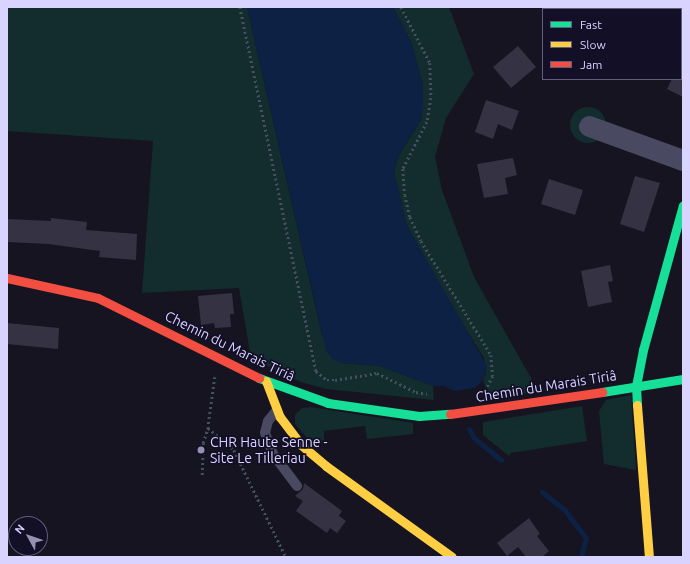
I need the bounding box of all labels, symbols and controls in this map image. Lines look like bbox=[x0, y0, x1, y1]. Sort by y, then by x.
legend bbox=[542, 8, 682, 80]
text: Fast bbox=[580, 18, 602, 31]
text: Slow bbox=[580, 38, 606, 51]
text: Jam bbox=[580, 58, 602, 71]
street label: Chemin du Marais Tiriâ bbox=[162, 307, 298, 385]
street label: Chemin du Marais Tiriâ bbox=[474, 367, 618, 405]
place label: CHR Haute Senne - Site Le Tilleriau bbox=[210, 434, 328, 466]
marker: CHR Haute Senne - Site Le Tilleriau bbox=[195, 444, 207, 456]
north arrow bbox=[8, 516, 48, 556]
text: N bbox=[12, 522, 27, 536]

